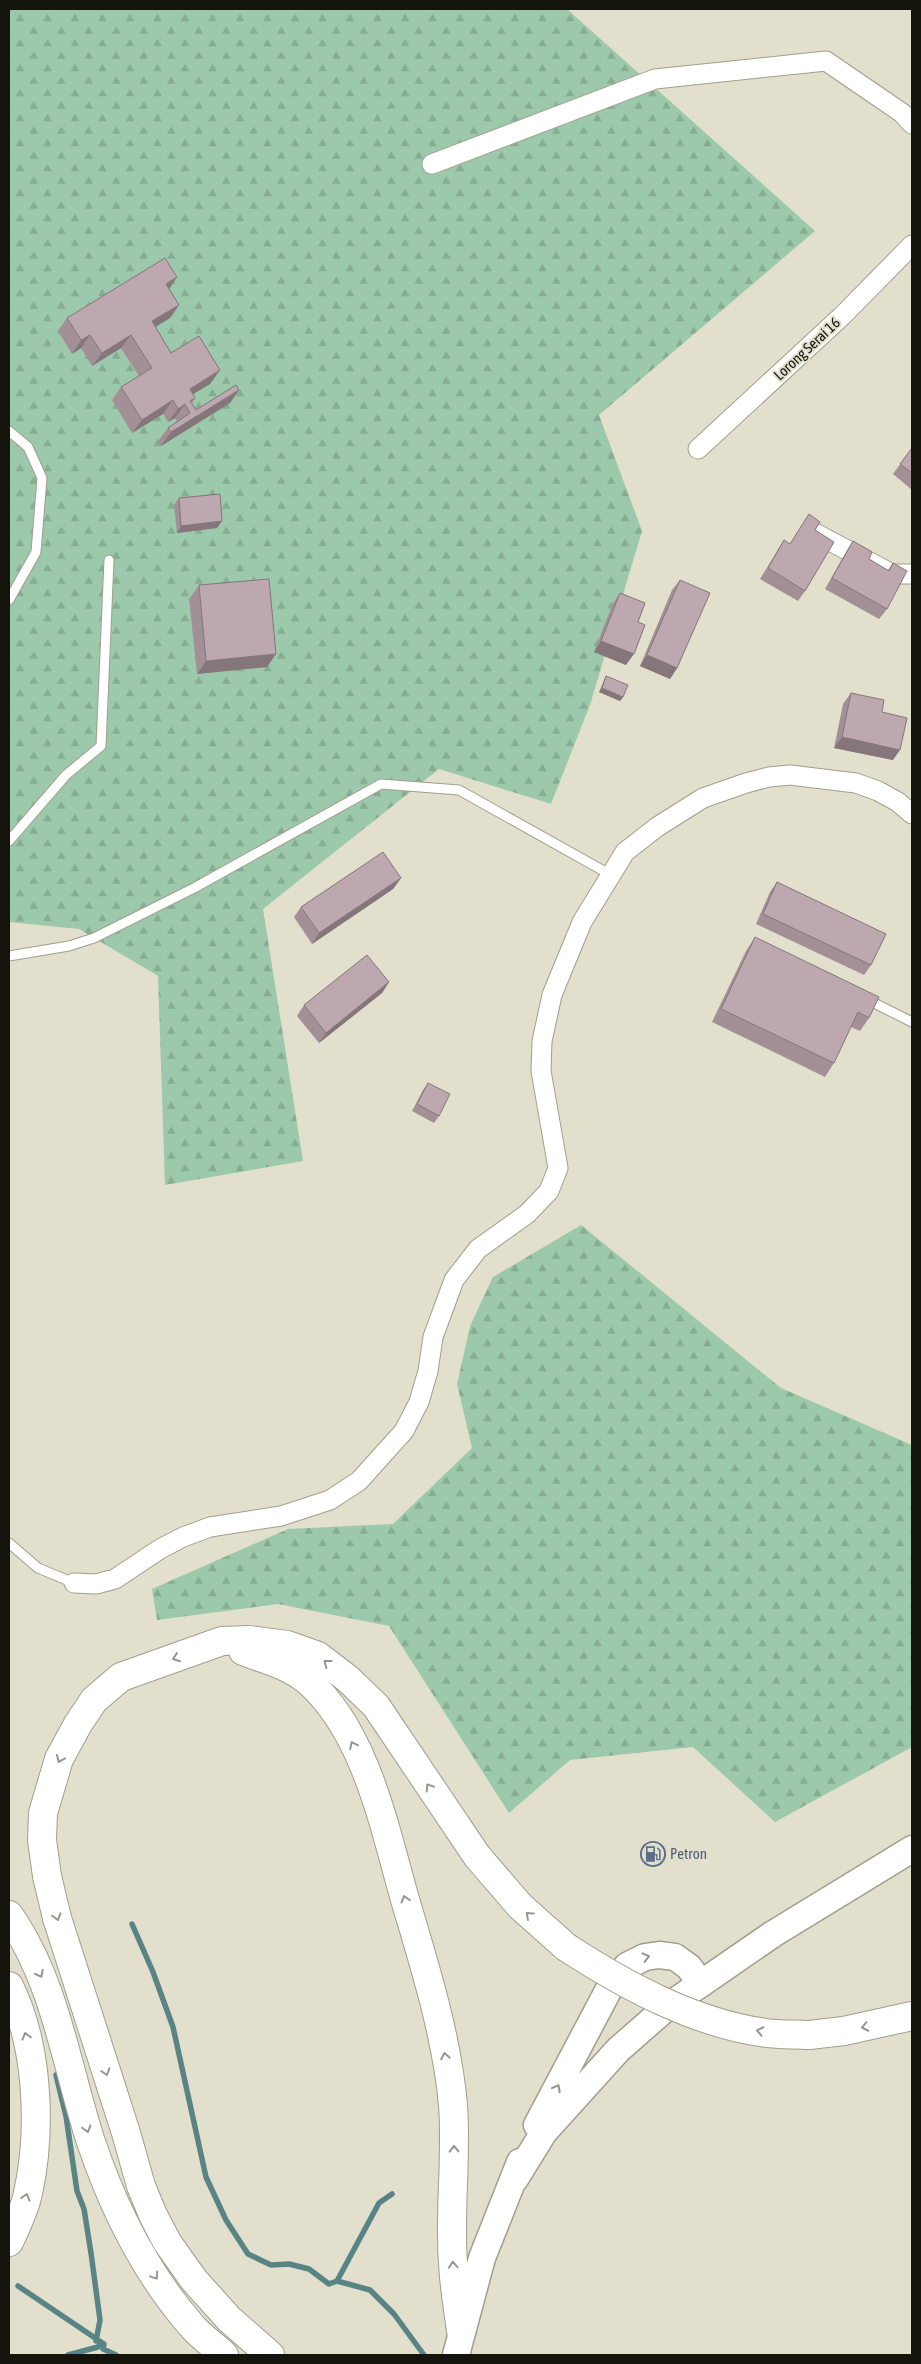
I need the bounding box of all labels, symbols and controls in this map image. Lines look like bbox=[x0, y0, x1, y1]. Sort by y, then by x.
street label: Lorong Serai 16 bbox=[770, 314, 843, 383]
one-way arrow bbox=[173, 1652, 181, 1662]
one-way arrow bbox=[323, 1660, 333, 1669]
one-way arrow bbox=[349, 1741, 360, 1750]
one-way arrow bbox=[55, 1754, 66, 1763]
one-way arrow bbox=[426, 1783, 435, 1793]
fuel station icon: Petron bbox=[640, 1841, 666, 1867]
place label: Petron bbox=[670, 1845, 707, 1862]
one-way arrow bbox=[401, 1895, 411, 1903]
one-way arrow bbox=[526, 1912, 535, 1921]
one-way arrow bbox=[52, 1913, 62, 1921]
one-way arrow bbox=[641, 1953, 650, 1963]
one-way arrow bbox=[34, 1969, 44, 1978]
one-way arrow bbox=[860, 2021, 869, 2031]
one-way arrow bbox=[756, 2027, 765, 2037]
one-way arrow bbox=[21, 2032, 32, 2041]
one-way arrow bbox=[440, 2052, 450, 2061]
one-way arrow bbox=[101, 2067, 111, 2076]
one-way arrow bbox=[551, 2084, 561, 2093]
one-way arrow bbox=[82, 2124, 92, 2133]
one-way arrow bbox=[448, 2145, 459, 2153]
one-way arrow bbox=[21, 2193, 31, 2202]
one-way arrow bbox=[448, 2261, 459, 2269]
one-way arrow bbox=[149, 2271, 159, 2280]

